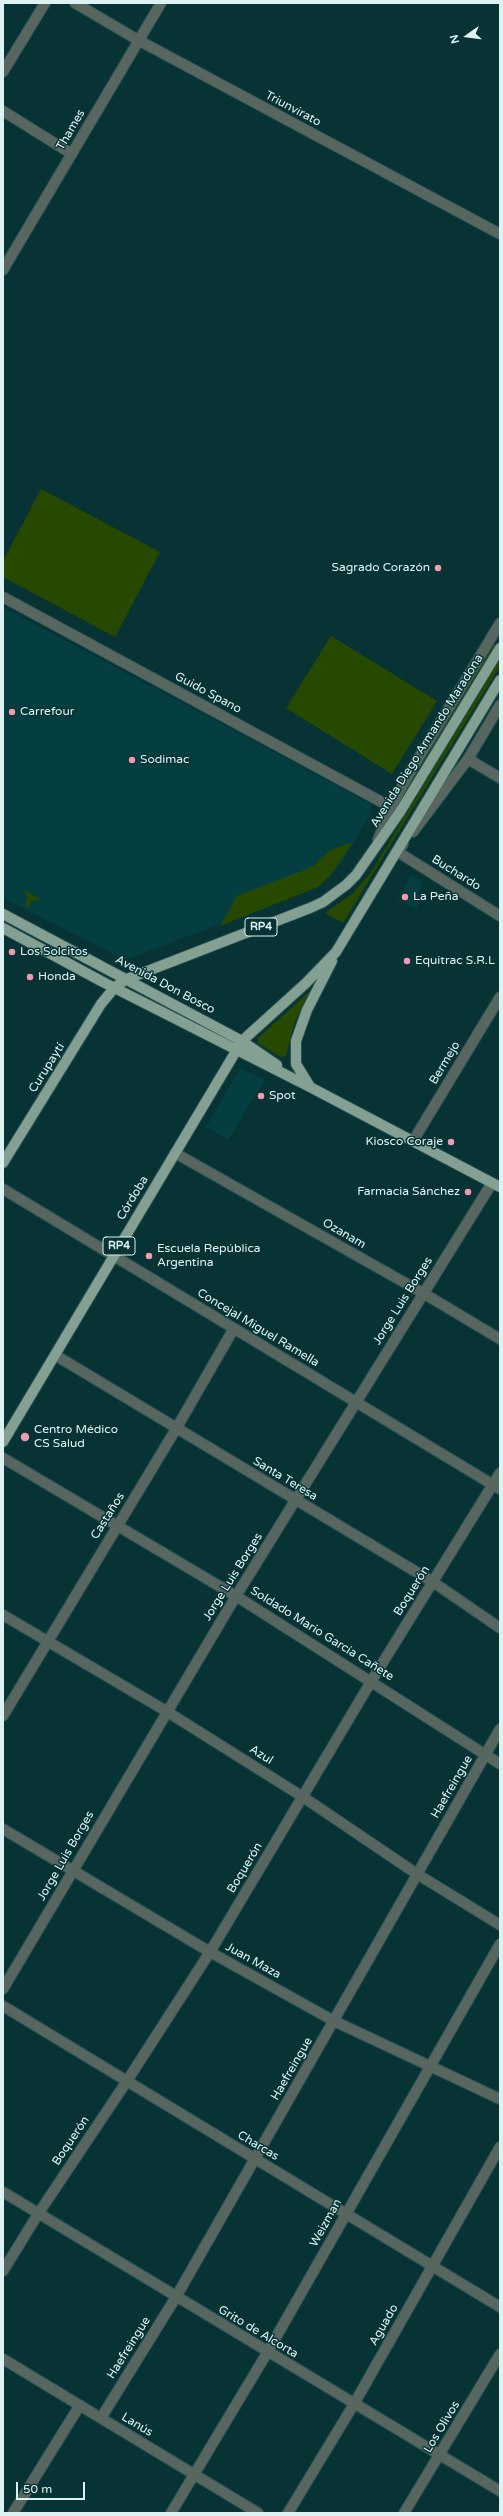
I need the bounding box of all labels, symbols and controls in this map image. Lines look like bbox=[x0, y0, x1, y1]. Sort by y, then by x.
north arrow bbox=[447, 16, 487, 56]
text: N bbox=[447, 33, 462, 45]
street label: Triunvirato bbox=[263, 88, 323, 130]
street label: Thames bbox=[54, 107, 88, 153]
place label: Sagrado Corazón bbox=[332, 561, 430, 575]
marker: Sagrado Corazón bbox=[433, 563, 443, 573]
street label: Avenida Diego Armando Maradona bbox=[368, 652, 486, 830]
street label: Guido Spano bbox=[172, 669, 244, 717]
place label: Carrefour bbox=[20, 705, 74, 719]
marker: Carrefour bbox=[7, 707, 17, 717]
place label: Sodimac bbox=[140, 753, 189, 767]
marker: Sodimac bbox=[127, 755, 137, 765]
street label: Buchardo bbox=[429, 852, 483, 894]
place label: La Peña bbox=[413, 890, 459, 904]
marker: La Peña bbox=[400, 892, 410, 902]
road number: RP4 bbox=[245, 918, 277, 936]
place label: Los Solcitos bbox=[20, 945, 88, 959]
marker: Los Solcitos bbox=[7, 947, 17, 957]
street label: Avenida Don Bosco bbox=[113, 953, 217, 1017]
place label: Equitrac S.R.L bbox=[415, 954, 495, 968]
marker: Equitrac S.R.L bbox=[402, 956, 412, 966]
place label: Honda bbox=[38, 970, 76, 984]
marker: Honda bbox=[25, 972, 35, 982]
street label: Bermejo bbox=[427, 1039, 463, 1087]
street label: Curupaytí bbox=[26, 1040, 68, 1096]
place label: Spot bbox=[269, 1089, 296, 1103]
marker: Spot bbox=[256, 1091, 266, 1101]
place label: Kiosco Coraje bbox=[366, 1135, 443, 1149]
marker: Kiosco Coraje bbox=[446, 1137, 456, 1147]
street label: Córdoba bbox=[114, 1173, 152, 1223]
place label: Farmacia Sánchez bbox=[357, 1185, 460, 1199]
marker: Farmacia Sánchez bbox=[463, 1187, 473, 1197]
street label: Ozanam bbox=[320, 1216, 368, 1252]
road number: RP4 bbox=[103, 1237, 135, 1255]
place label: Escuela República Argentina bbox=[157, 1242, 261, 1270]
marker: Escuela República Argentina bbox=[144, 1251, 154, 1261]
street label: Jorge Luis Borges bbox=[370, 1254, 436, 1348]
street label: Concejal Miguel Ramella bbox=[194, 1286, 322, 1370]
place label: Centro Médico CS Salud bbox=[34, 1423, 118, 1451]
marker: Centro Médico CS Salud bbox=[19, 1431, 31, 1443]
street label: Santa Teresa bbox=[250, 1454, 320, 1504]
street label: Castaños bbox=[88, 1490, 128, 1542]
street label: Jorge Luis Borges bbox=[200, 1530, 266, 1624]
street label: Boquerón bbox=[391, 1563, 433, 1619]
street label: Soldado Mario García Cañete bbox=[248, 1584, 396, 1684]
street label: Azul bbox=[246, 1742, 276, 1768]
street label: Haefreingue bbox=[428, 1753, 476, 1821]
street label: Jorge Luis Borges bbox=[35, 1809, 97, 1903]
street label: Boquerón bbox=[224, 1840, 266, 1896]
street label: Juan Maza bbox=[223, 1940, 283, 1982]
street label: Haefreingue bbox=[268, 2035, 316, 2103]
street label: Boquerón bbox=[49, 2114, 93, 2168]
street label: Charcas bbox=[235, 2128, 281, 2164]
street label: Weizman bbox=[307, 2197, 345, 2249]
street label: Aguado bbox=[366, 2302, 402, 2348]
street label: Grito de Alcorta bbox=[216, 2303, 300, 2361]
street label: Haefreingue bbox=[104, 2314, 154, 2382]
street label: Los Olivos bbox=[421, 2398, 463, 2456]
street label: Lanús bbox=[119, 2410, 155, 2440]
scale bar bbox=[18, 2474, 87, 2500]
text: 50 m bbox=[23, 2482, 52, 2496]

